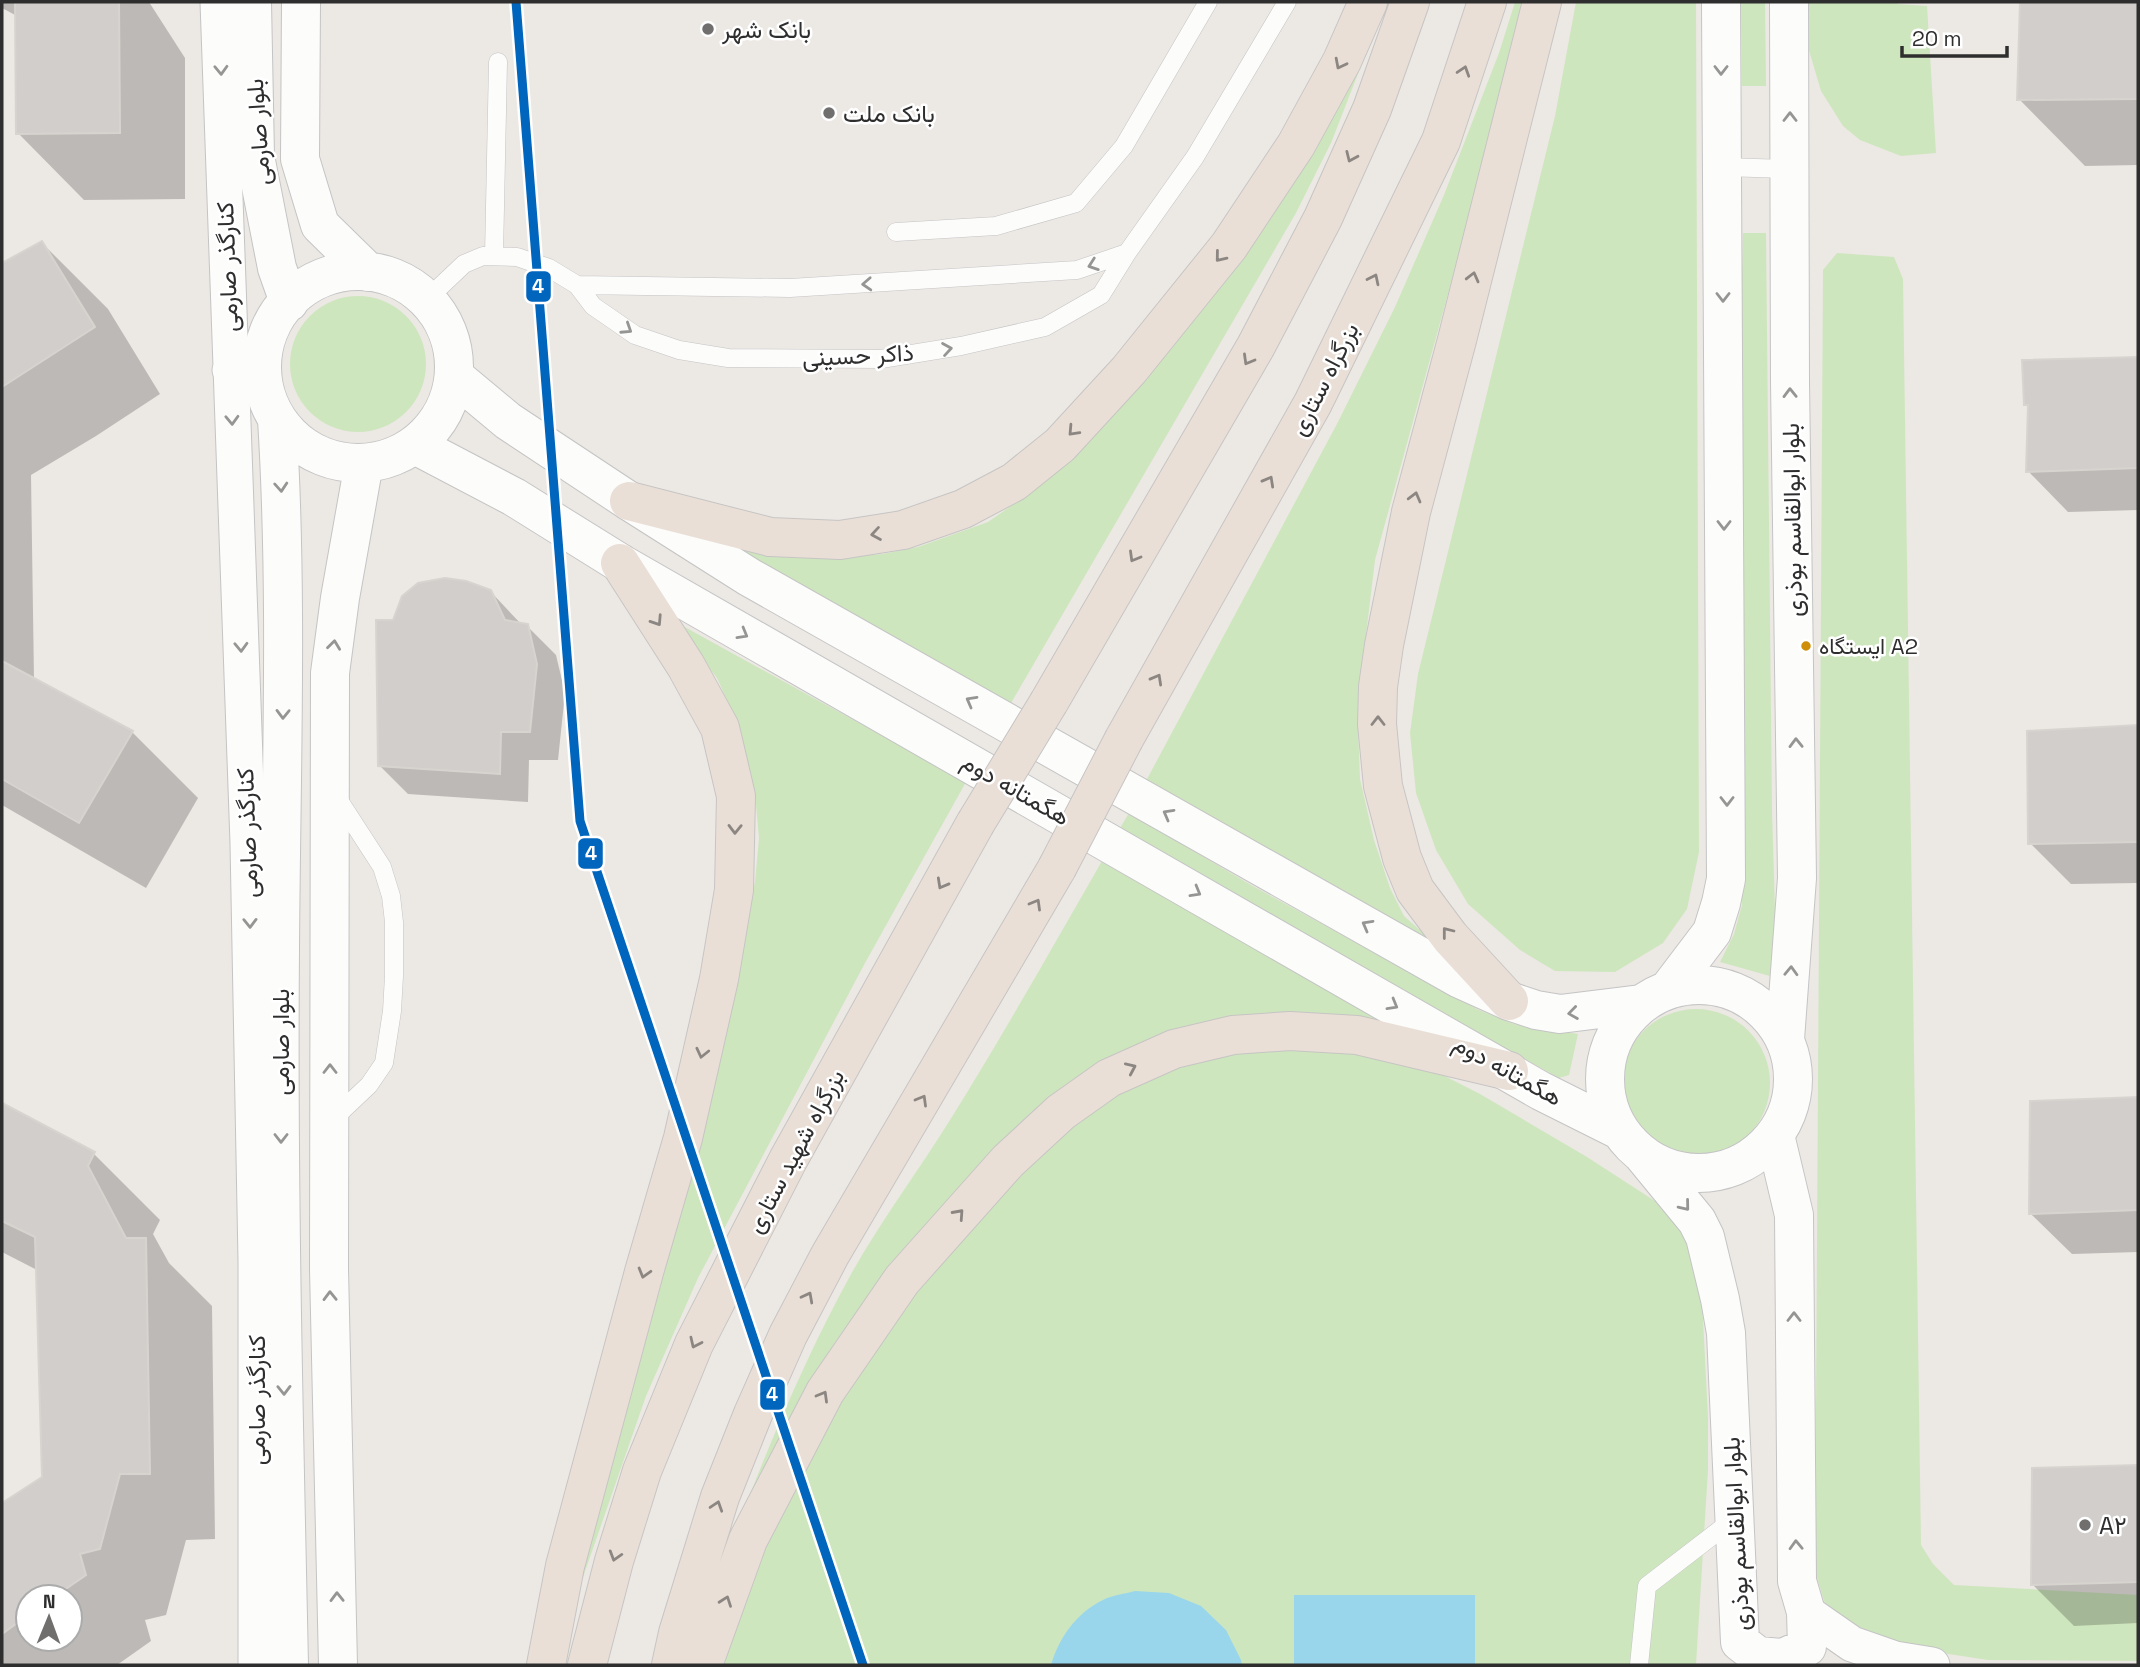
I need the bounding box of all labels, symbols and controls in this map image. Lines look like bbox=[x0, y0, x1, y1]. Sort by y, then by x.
place label: بانک شهر bbox=[721, 14, 811, 45]
scale bar bbox=[1902, 14, 2007, 58]
marker: بانک شهر bbox=[700, 21, 716, 37]
text: 20 m bbox=[1912, 25, 1962, 52]
one-way arrow bbox=[1335, 57, 1349, 69]
one-way arrow bbox=[213, 65, 228, 76]
one-way arrow bbox=[1456, 65, 1470, 78]
one-way arrow bbox=[1713, 65, 1729, 76]
street label: بلوار صارمی bbox=[239, 78, 277, 186]
place label: بانک ملت bbox=[843, 98, 935, 129]
marker: بانک ملت bbox=[821, 105, 837, 121]
one-way arrow bbox=[1782, 111, 1798, 122]
one-way arrow bbox=[1345, 150, 1359, 162]
street label: کنارگذر صارمی bbox=[209, 201, 245, 333]
one-way arrow bbox=[1216, 249, 1229, 262]
one-way arrow bbox=[1087, 257, 1099, 271]
line badge: 4 bbox=[525, 270, 552, 303]
one-way arrow bbox=[1465, 271, 1479, 283]
text: 4 bbox=[532, 274, 544, 299]
one-way arrow bbox=[1365, 274, 1379, 286]
one-way arrow bbox=[861, 276, 872, 291]
one-way arrow bbox=[1715, 293, 1731, 303]
street label: بزرگراه ستاری bbox=[1282, 317, 1366, 441]
one-way arrow bbox=[619, 321, 632, 334]
street label: ذاکر حسینی bbox=[801, 337, 915, 373]
one-way arrow bbox=[941, 342, 953, 357]
one-way arrow bbox=[1243, 352, 1256, 365]
one-way arrow bbox=[1782, 388, 1798, 398]
one-way arrow bbox=[225, 415, 240, 426]
one-way arrow bbox=[1069, 423, 1082, 436]
street label: بلوار ابوالقاسم بوذری bbox=[1775, 423, 1810, 617]
one-way arrow bbox=[1261, 476, 1274, 489]
one-way arrow bbox=[273, 482, 288, 493]
one-way arrow bbox=[1407, 491, 1421, 503]
one-way arrow bbox=[1717, 520, 1732, 531]
one-way arrow bbox=[870, 526, 882, 541]
one-way arrow bbox=[1129, 549, 1142, 562]
one-way arrow bbox=[649, 613, 662, 626]
one-way arrow bbox=[735, 626, 748, 639]
place label: ایستگاه A2 bbox=[1819, 632, 1918, 660]
one-way arrow bbox=[326, 639, 341, 651]
marker: ایستگاه A2 bbox=[1799, 639, 1813, 653]
one-way arrow bbox=[233, 642, 248, 653]
one-way arrow bbox=[1149, 674, 1162, 687]
one-way arrow bbox=[966, 696, 978, 709]
one-way arrow bbox=[275, 710, 291, 720]
one-way arrow bbox=[1370, 715, 1385, 726]
one-way arrow bbox=[1788, 738, 1803, 749]
street label: هگمتانه دوم bbox=[956, 746, 1076, 833]
street label: کنارگذر صارمی bbox=[229, 767, 265, 899]
one-way arrow bbox=[1719, 796, 1734, 807]
one-way arrow bbox=[1163, 809, 1176, 822]
one-way arrow bbox=[727, 824, 743, 835]
line badge: 4 bbox=[577, 837, 604, 870]
text: 4 bbox=[585, 841, 597, 866]
one-way arrow bbox=[937, 877, 950, 889]
one-way arrow bbox=[1188, 884, 1201, 897]
one-way arrow bbox=[1028, 898, 1041, 911]
one-way arrow bbox=[242, 918, 257, 929]
one-way arrow bbox=[1362, 920, 1374, 933]
one-way arrow bbox=[1442, 928, 1455, 940]
one-way arrow bbox=[1783, 965, 1798, 976]
street label: بلوار صارمی bbox=[265, 989, 296, 1095]
one-way arrow bbox=[1386, 997, 1398, 1010]
one-way arrow bbox=[1568, 1005, 1579, 1020]
street label: هگمتانه دوم bbox=[1448, 1027, 1568, 1114]
one-way arrow bbox=[696, 1047, 710, 1059]
one-way arrow bbox=[1124, 1062, 1136, 1076]
one-way arrow bbox=[322, 1063, 338, 1073]
street label: بزرگراه شهید ستاری bbox=[739, 1064, 851, 1238]
one-way arrow bbox=[914, 1095, 927, 1108]
one-way arrow bbox=[273, 1133, 289, 1144]
one-way arrow bbox=[1677, 1198, 1689, 1211]
one-way arrow bbox=[951, 1209, 963, 1222]
one-way arrow bbox=[637, 1267, 652, 1279]
one-way arrow bbox=[322, 1290, 338, 1301]
one-way arrow bbox=[800, 1292, 813, 1304]
one-way arrow bbox=[1786, 1312, 1802, 1322]
street label: کنارگذر صارمی bbox=[241, 1335, 272, 1465]
one-way arrow bbox=[689, 1336, 703, 1348]
line badge: 4 bbox=[759, 1378, 786, 1411]
text: 4 bbox=[766, 1382, 778, 1407]
one-way arrow bbox=[276, 1385, 291, 1396]
one-way arrow bbox=[815, 1391, 828, 1403]
street label: بلوار ابوالقاسم بوذری bbox=[1715, 1436, 1758, 1632]
one-way arrow bbox=[709, 1500, 724, 1512]
place label: A۲ bbox=[2099, 1510, 2127, 1541]
marker: A۲ bbox=[2077, 1517, 2093, 1533]
one-way arrow bbox=[1788, 1539, 1803, 1550]
one-way arrow bbox=[609, 1550, 624, 1562]
north arrow bbox=[14, 1583, 84, 1653]
text: N bbox=[43, 1589, 56, 1614]
one-way arrow bbox=[329, 1591, 345, 1602]
one-way arrow bbox=[718, 1595, 732, 1608]

